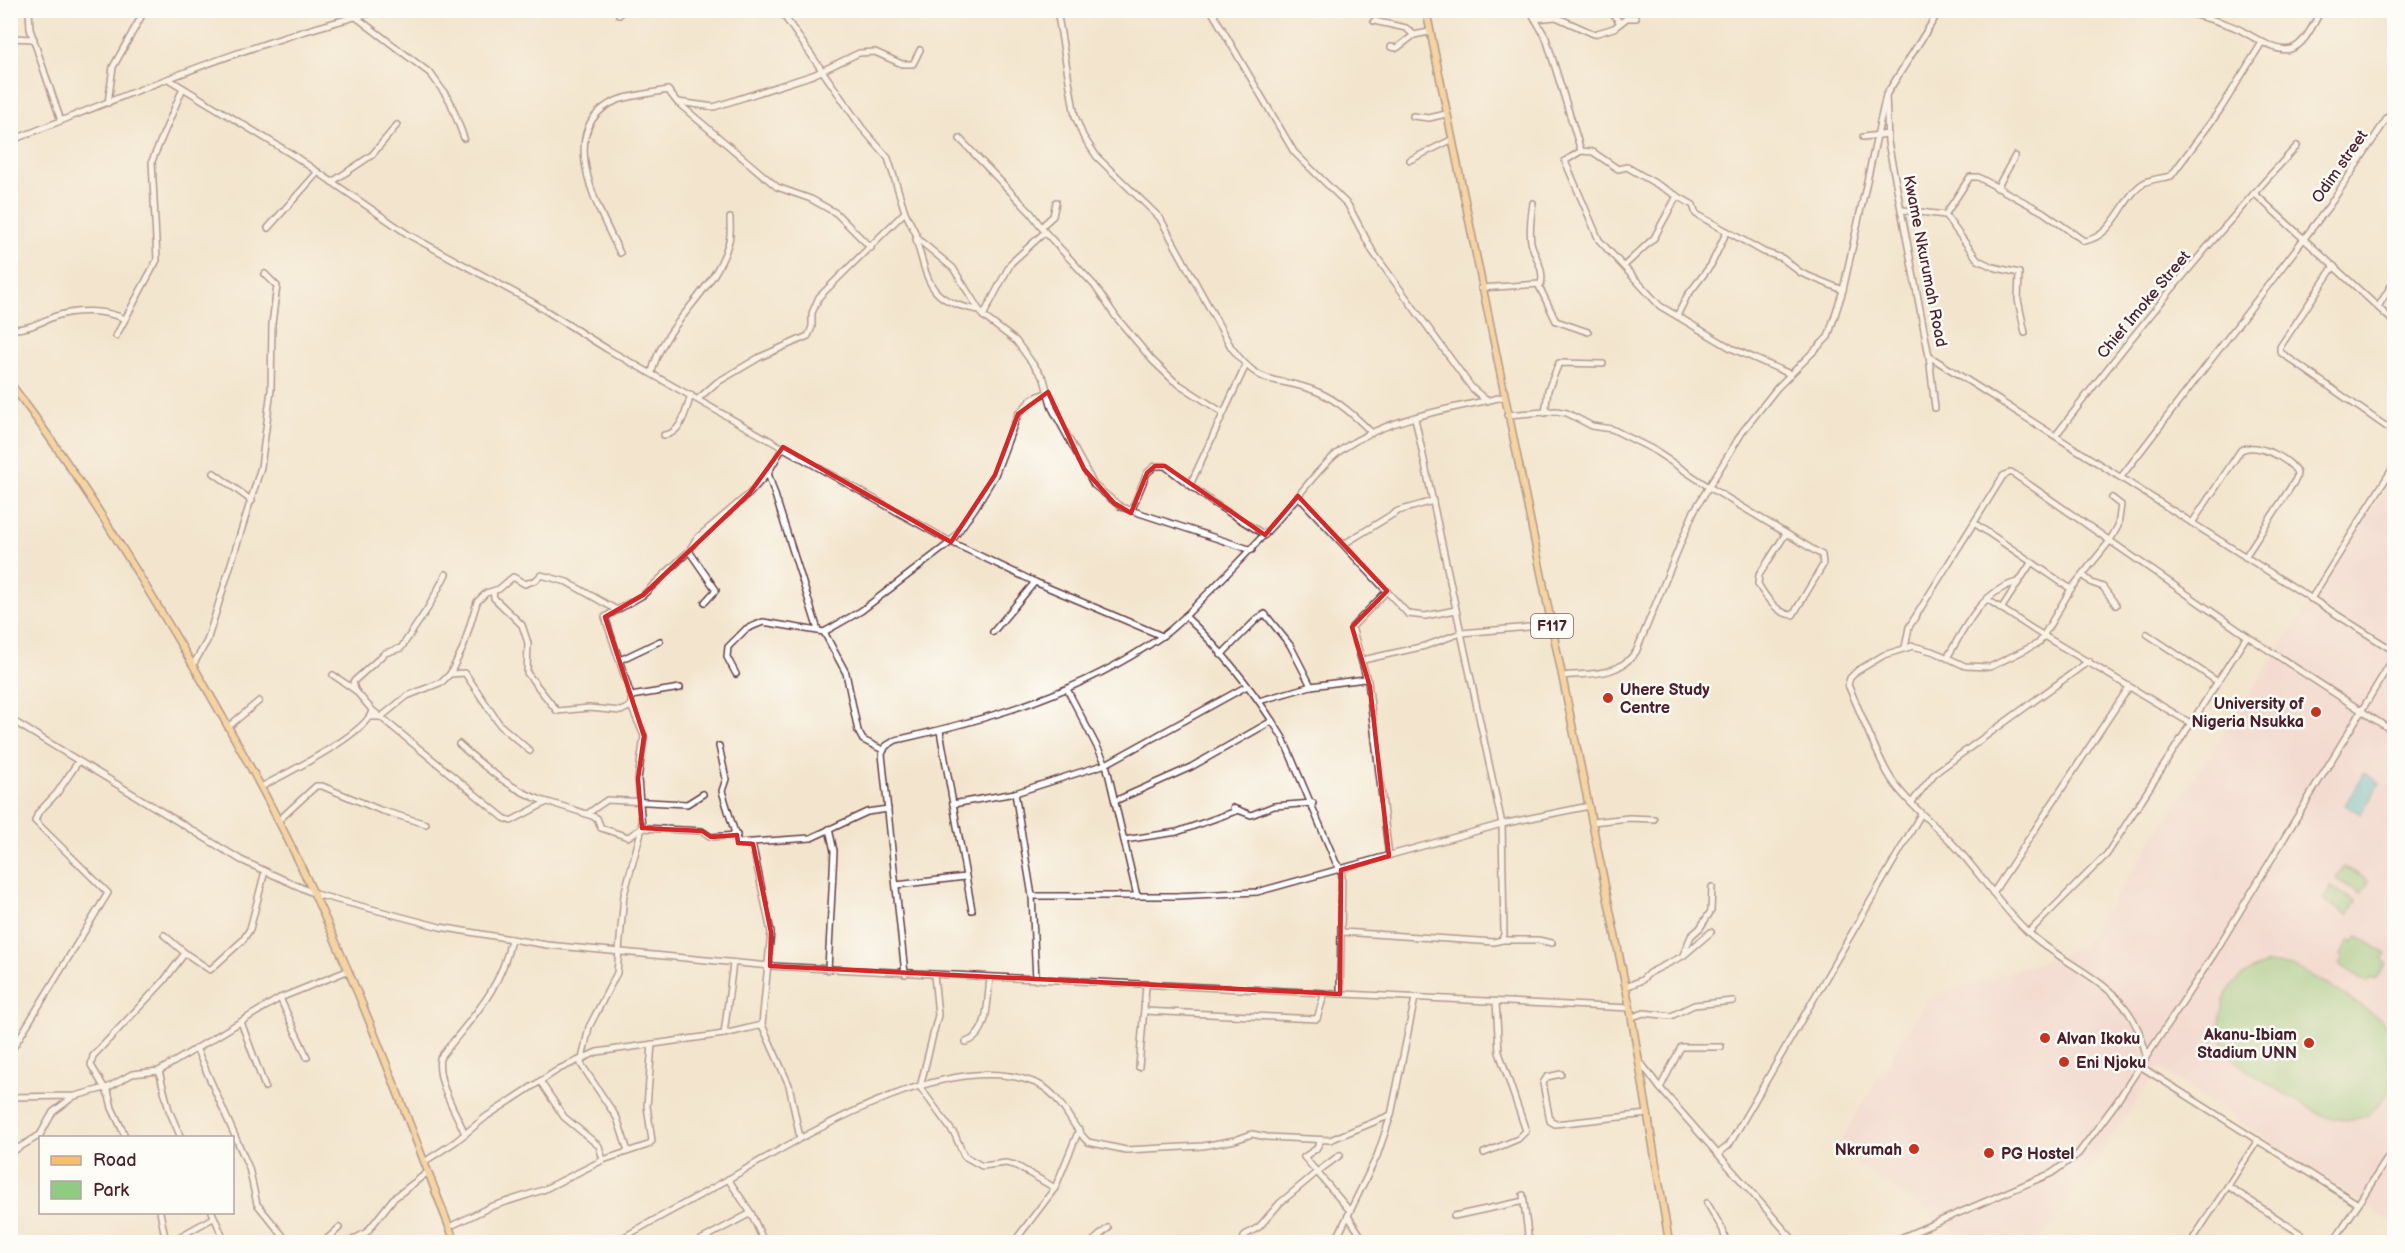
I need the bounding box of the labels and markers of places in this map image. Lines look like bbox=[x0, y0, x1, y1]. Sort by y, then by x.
place label: Uhere Study Centre bbox=[1620, 681, 1710, 718]
marker: Uhere Study Centre bbox=[1601, 691, 1615, 705]
place label: University of Nigeria Nsukka bbox=[2191, 695, 2305, 732]
marker: University of Nigeria Nsukka bbox=[2309, 705, 2323, 719]
place label: Akanu-Ibiam Stadium UNN bbox=[2197, 1026, 2297, 1063]
place label: Alvan Ikoku bbox=[2056, 1030, 2140, 1049]
marker: Alvan Ikoku bbox=[2038, 1031, 2052, 1045]
marker: Akanu-Ibiam Stadium UNN bbox=[2302, 1036, 2316, 1050]
place label: Eni Njoku bbox=[2076, 1054, 2146, 1073]
marker: Eni Njoku bbox=[2057, 1055, 2071, 1069]
place label: Nkrumah bbox=[1835, 1141, 1902, 1160]
marker: Nkrumah bbox=[1907, 1142, 1921, 1156]
place label: PG Hostel bbox=[2001, 1145, 2074, 1164]
marker: PG Hostel bbox=[1982, 1146, 1996, 1160]

